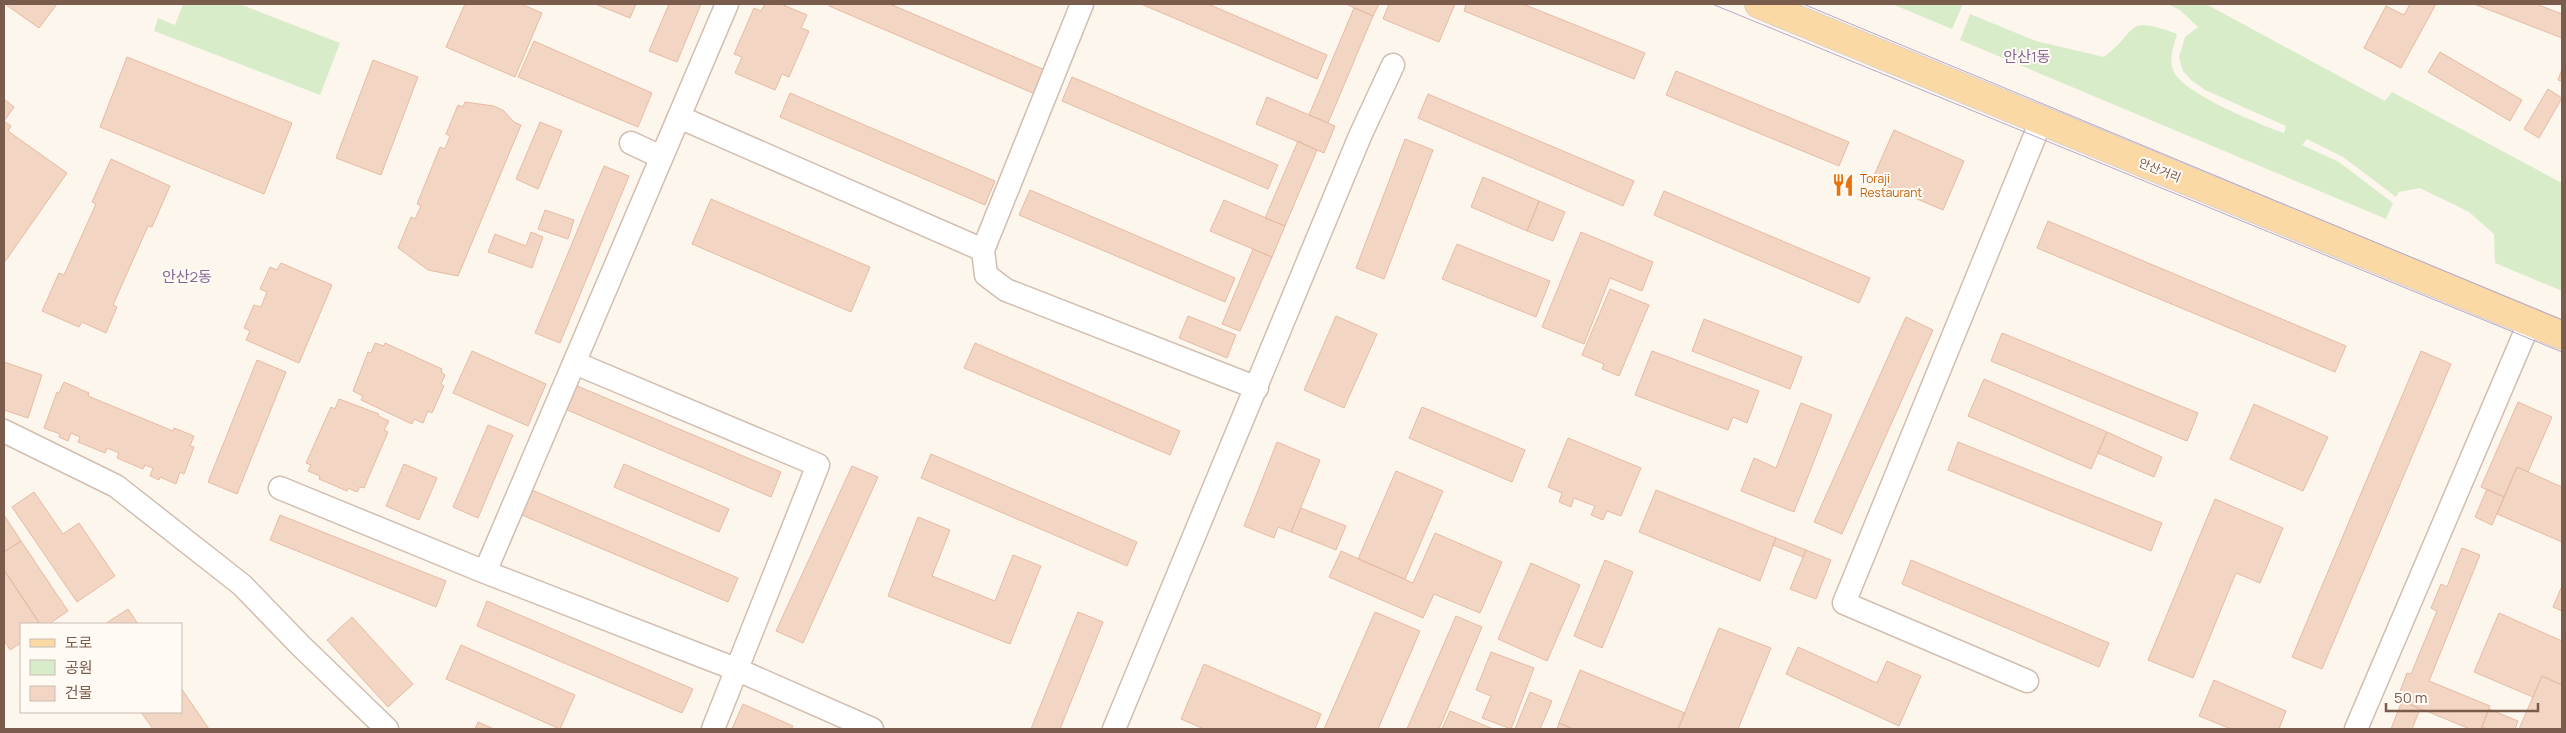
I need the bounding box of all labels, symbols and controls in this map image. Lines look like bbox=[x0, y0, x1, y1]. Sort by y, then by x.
district label: 안산1동 bbox=[2003, 46, 2051, 67]
street label: 안산거리 bbox=[2136, 154, 2184, 186]
place label: Toraji Restaurant bbox=[1860, 170, 1922, 201]
restaurant icon: Toraji Restaurant bbox=[1830, 172, 1856, 198]
district label: 안산2동 bbox=[162, 266, 212, 287]
legend bbox=[20, 623, 182, 713]
text: 도로 bbox=[65, 632, 93, 653]
text: 공원 bbox=[65, 657, 93, 678]
scale bar bbox=[2386, 680, 2538, 712]
text: 건물 bbox=[65, 682, 93, 703]
text: 50 m bbox=[2394, 687, 2428, 708]

